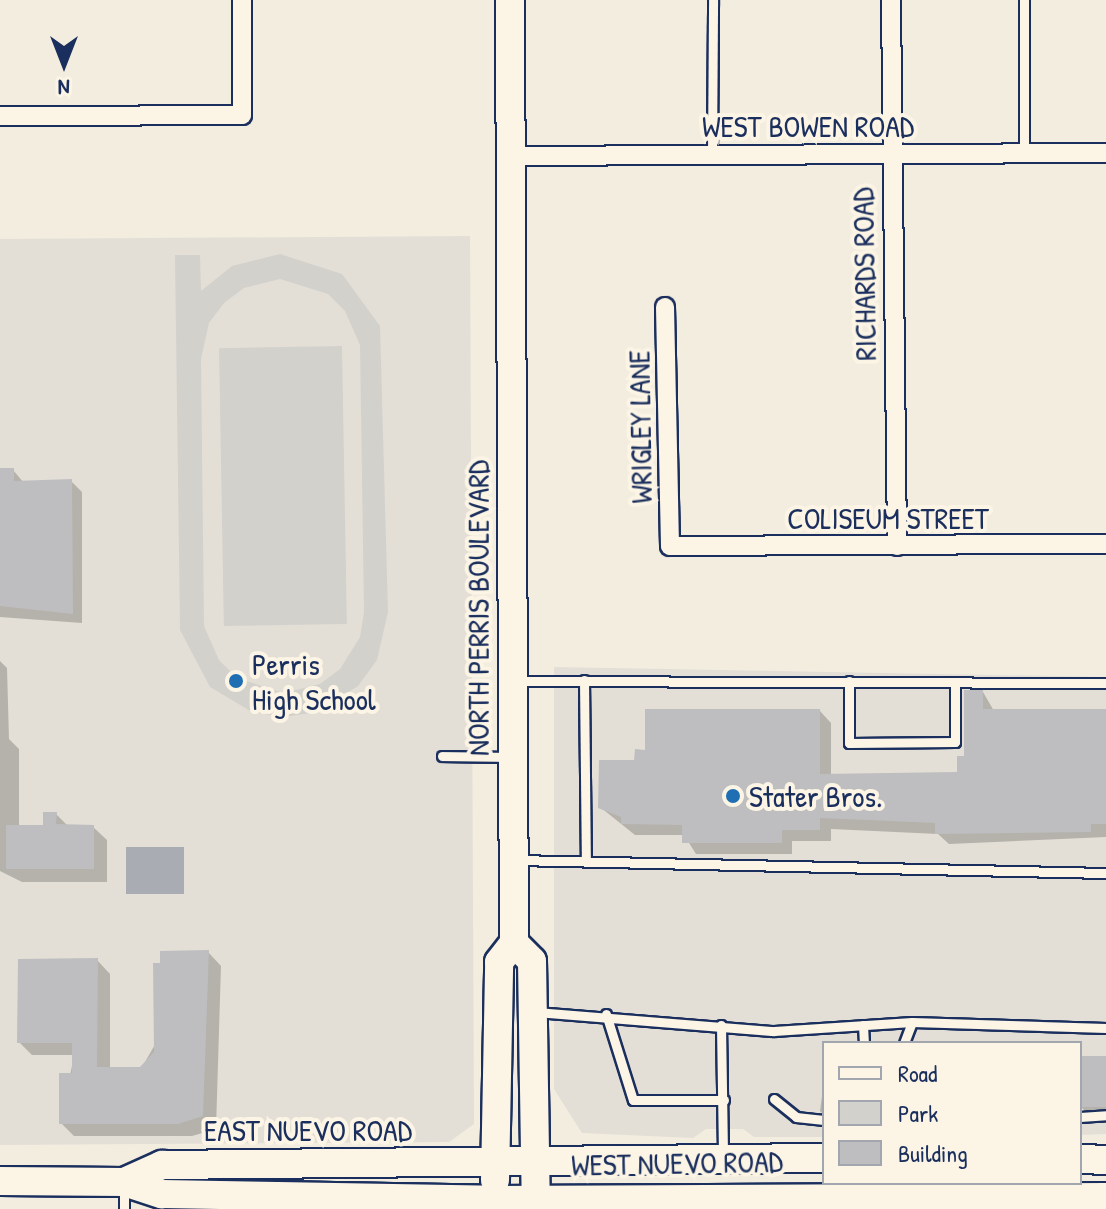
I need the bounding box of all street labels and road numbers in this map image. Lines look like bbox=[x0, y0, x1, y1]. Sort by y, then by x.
street label: WEST BOWEN ROAD bbox=[702, 108, 914, 144]
street label: RICHARDS ROAD bbox=[844, 187, 884, 361]
street label: WRIGLEY LANE bbox=[621, 350, 659, 504]
street label: NORTH PERRIS BOULEVARD bbox=[460, 460, 496, 756]
street label: COLISEUM STREET bbox=[787, 500, 989, 536]
street label: EAST NUEVO ROAD bbox=[204, 1112, 412, 1148]
street label: WEST NUEVO ROAD bbox=[571, 1143, 783, 1183]

